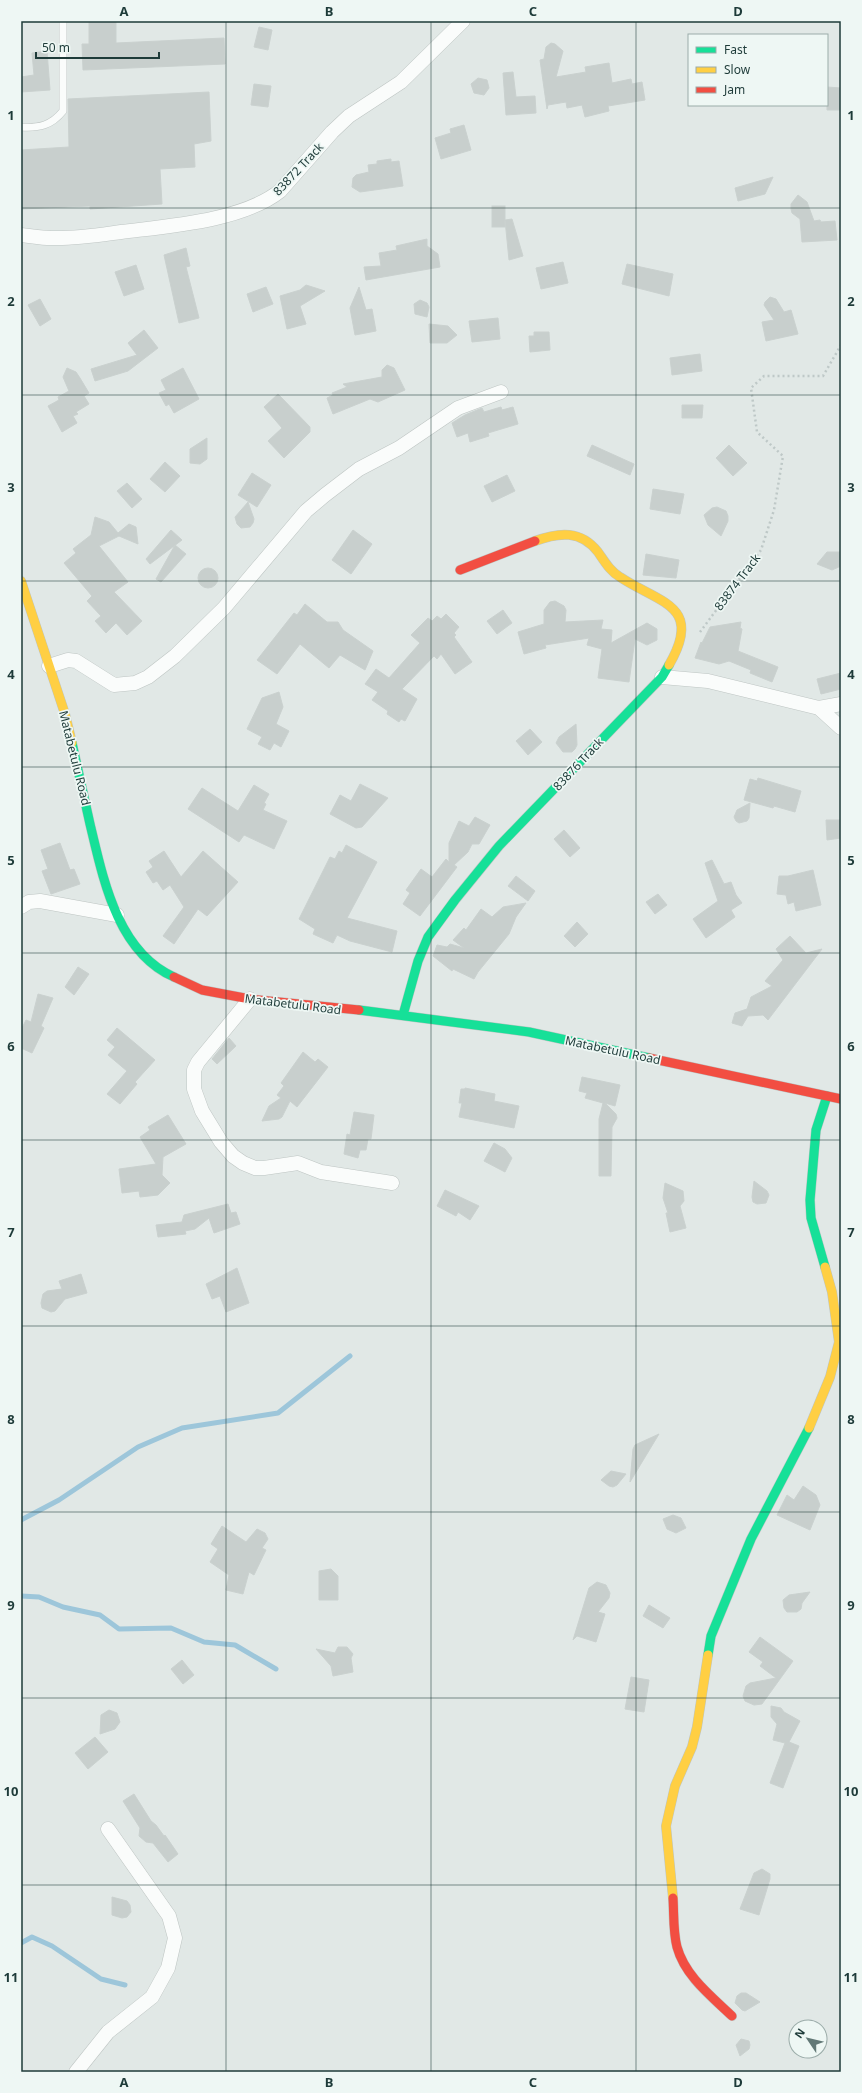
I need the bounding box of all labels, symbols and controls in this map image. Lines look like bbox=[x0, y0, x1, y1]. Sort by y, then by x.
text: A bbox=[120, 2, 129, 20]
text: B bbox=[325, 2, 333, 20]
text: C bbox=[529, 2, 537, 20]
text: D bbox=[733, 2, 743, 20]
scale bar bbox=[36, 34, 159, 60]
legend bbox=[688, 34, 828, 106]
text: 50 m bbox=[42, 39, 70, 56]
text: Fast bbox=[724, 41, 748, 58]
text: Slow bbox=[724, 61, 751, 78]
text: Jam bbox=[723, 81, 745, 98]
text: 1 bbox=[7, 106, 15, 124]
text: 1 bbox=[847, 106, 855, 124]
street label: 83872 Track bbox=[269, 138, 328, 199]
text: 2 bbox=[7, 292, 15, 310]
text: 2 bbox=[847, 292, 855, 310]
text: 3 bbox=[7, 478, 15, 496]
text: 3 bbox=[847, 478, 855, 496]
street label: 83874 Track bbox=[710, 550, 764, 614]
text: 4 bbox=[7, 665, 15, 683]
text: 4 bbox=[847, 665, 855, 683]
street label: Matabetulu Road bbox=[55, 709, 95, 807]
street label: 83876 Track bbox=[549, 733, 608, 794]
text: 5 bbox=[7, 851, 15, 869]
text: 5 bbox=[847, 851, 855, 869]
street label: Matabetulu Road bbox=[244, 990, 342, 1018]
street label: Matabetulu Road bbox=[564, 1032, 662, 1068]
text: 6 bbox=[7, 1037, 15, 1055]
text: 6 bbox=[847, 1037, 855, 1055]
text: 7 bbox=[7, 1223, 15, 1241]
text: 7 bbox=[847, 1223, 855, 1241]
text: 8 bbox=[7, 1410, 15, 1428]
text: 8 bbox=[847, 1410, 855, 1428]
text: 9 bbox=[7, 1596, 15, 1614]
text: 9 bbox=[847, 1596, 855, 1614]
text: 10 bbox=[4, 1782, 18, 1800]
text: 10 bbox=[844, 1782, 858, 1800]
text: 11 bbox=[4, 1968, 18, 1986]
text: 11 bbox=[844, 1968, 858, 1986]
north arrow bbox=[788, 2019, 828, 2059]
text: N bbox=[791, 2025, 808, 2041]
text: A bbox=[120, 2073, 129, 2091]
text: B bbox=[325, 2073, 333, 2091]
text: C bbox=[529, 2073, 537, 2091]
text: D bbox=[733, 2073, 743, 2091]

